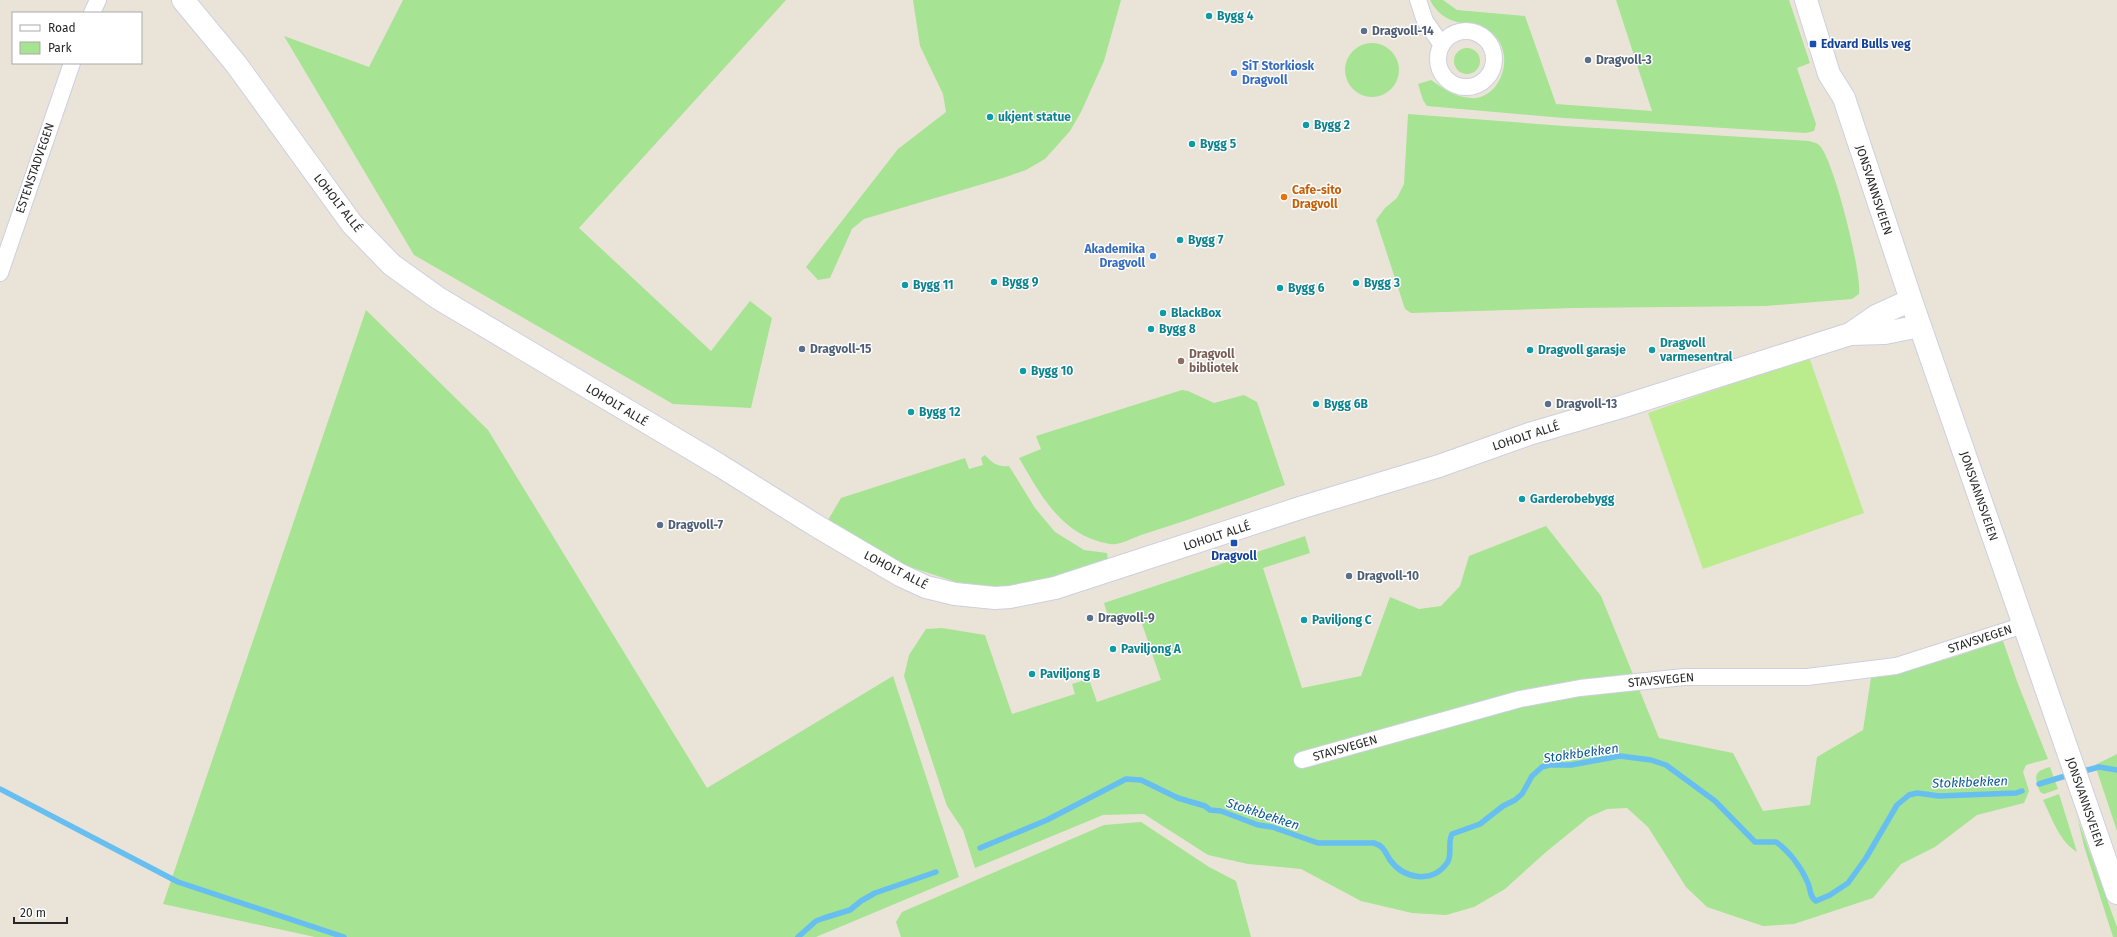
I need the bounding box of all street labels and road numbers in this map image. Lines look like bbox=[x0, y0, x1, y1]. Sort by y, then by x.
street label: ESTENSTADVEGEN bbox=[13, 121, 57, 215]
street label: JONSVANNSVEIEN bbox=[1853, 143, 1895, 237]
street label: LOHOLT ALLÉ bbox=[311, 171, 366, 235]
street label: LOHOLT ALLÉ bbox=[583, 380, 651, 429]
street label: LOHOLT ALLÉ bbox=[1490, 418, 1561, 453]
street label: JONSVANNSVEIEN bbox=[1957, 449, 2001, 543]
street label: LOHOLT ALLÉ bbox=[1181, 518, 1252, 553]
street label: LOHOLT ALLÉ bbox=[862, 547, 931, 592]
street label: STAVSVEGEN bbox=[1946, 622, 2014, 656]
street label: STAVSVEGEN bbox=[1627, 670, 1695, 690]
street label: STAVSVEGEN bbox=[1311, 732, 1379, 764]
street label: JONSVANNSVEIEN bbox=[2063, 755, 2107, 849]

